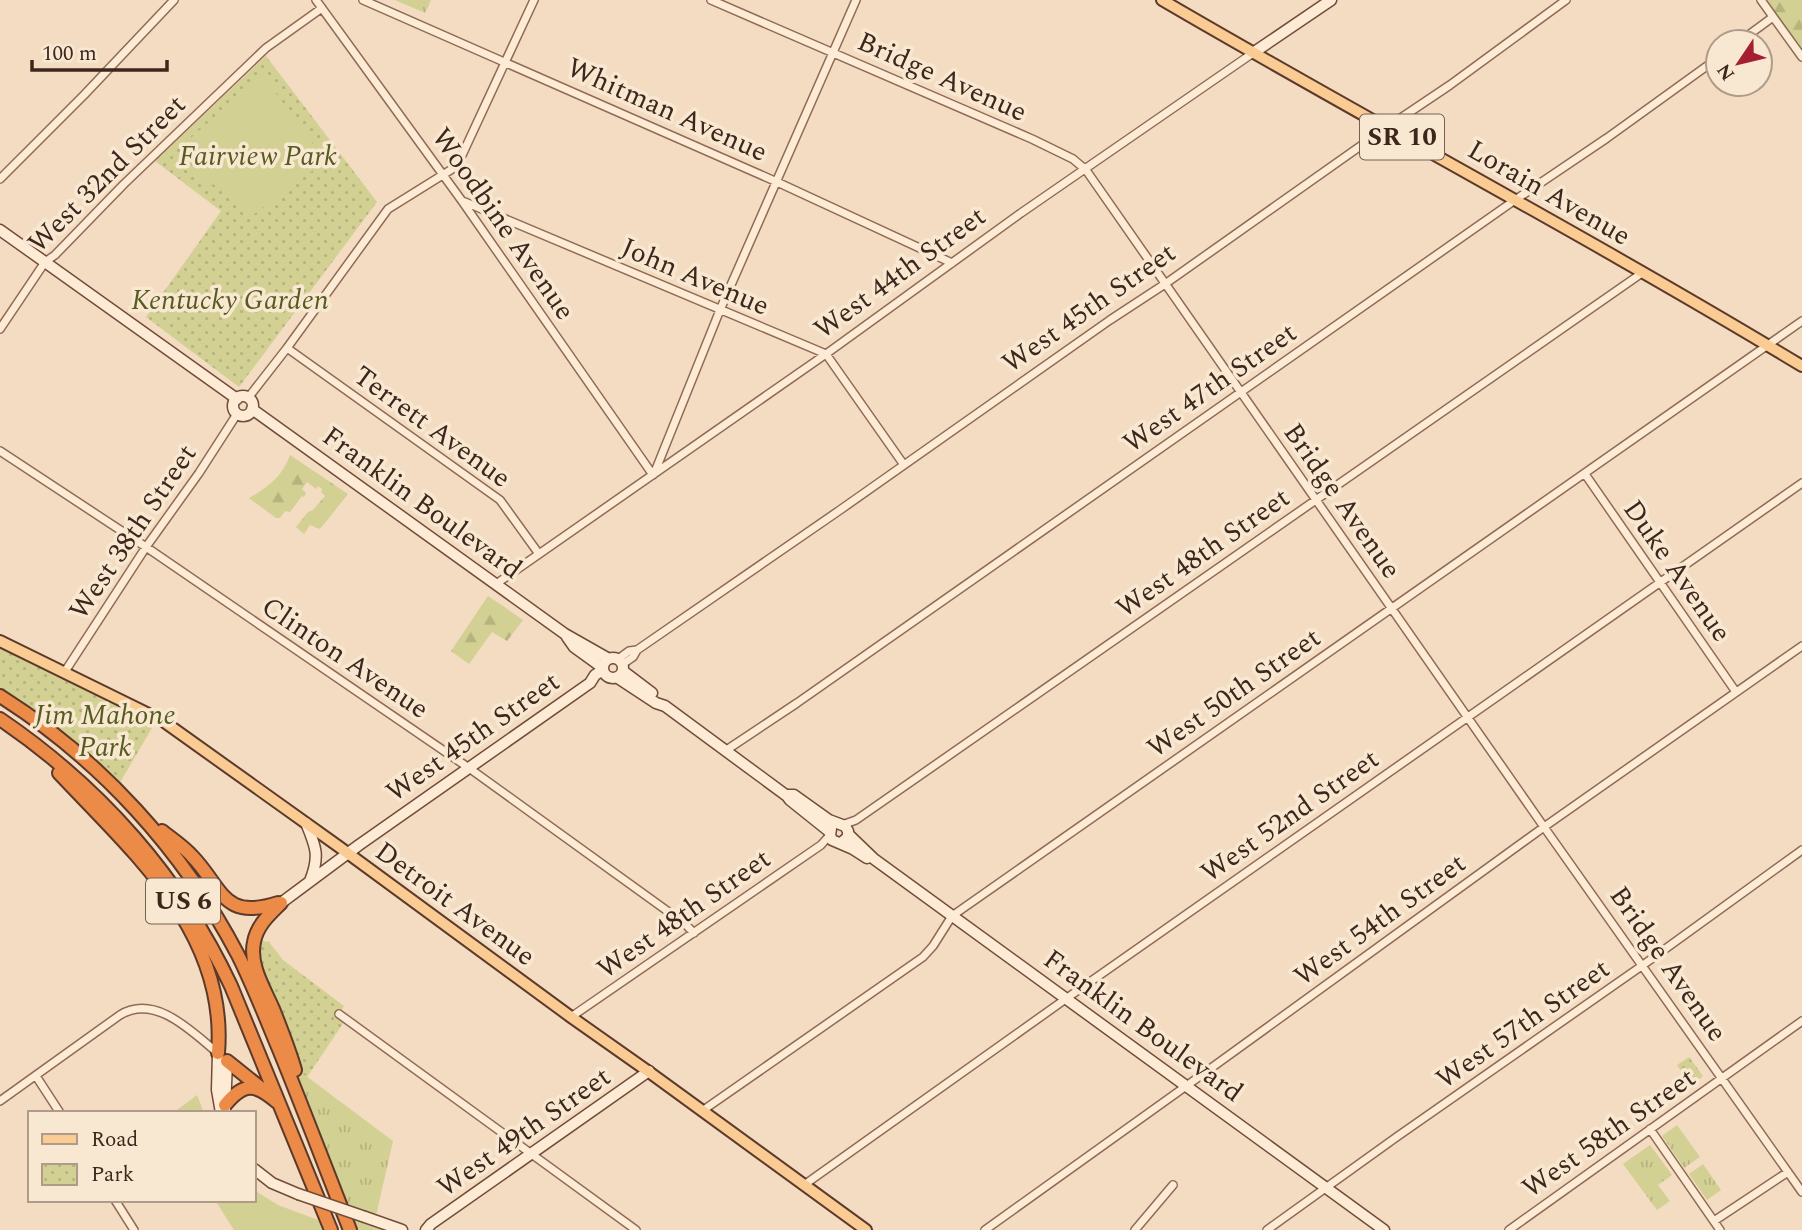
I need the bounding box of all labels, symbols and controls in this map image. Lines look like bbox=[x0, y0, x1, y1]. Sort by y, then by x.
street label: Bridge Avenue bbox=[850, 20, 1034, 134]
scale bar bbox=[32, 28, 166, 72]
north arrow bbox=[1704, 28, 1774, 98]
text: 100 m bbox=[42, 38, 97, 70]
street label: Whitman Avenue bbox=[560, 46, 774, 174]
text: N bbox=[1710, 57, 1743, 87]
street label: West 32nd Street bbox=[18, 85, 196, 263]
road number: SR 10 bbox=[1360, 114, 1444, 160]
street label: Woodbine Avenue bbox=[420, 119, 586, 329]
street label: Lorain Avenue bbox=[1459, 129, 1639, 257]
park label: Fairview Park bbox=[179, 135, 337, 178]
street label: West 44th Street bbox=[805, 196, 995, 350]
street label: John Avenue bbox=[614, 226, 776, 328]
street label: West 45th Street bbox=[993, 232, 1185, 384]
park label: Kentucky Garden bbox=[131, 279, 329, 322]
street label: West 47th Street bbox=[1114, 312, 1306, 464]
street label: Terrett Avenue bbox=[344, 355, 520, 499]
street label: Bridge Avenue bbox=[1272, 414, 1412, 588]
street label: Franklin Boulevard bbox=[313, 415, 531, 591]
street label: West 38th Street bbox=[58, 435, 208, 629]
street label: West 48th Street bbox=[1107, 477, 1299, 629]
street label: Duke Avenue bbox=[1612, 491, 1742, 651]
street label: Clinton Avenue bbox=[252, 586, 438, 730]
street label: West 50th Street bbox=[1138, 617, 1330, 769]
street label: West 45th Street bbox=[377, 661, 569, 813]
park label: Jim Mahone Park bbox=[32, 694, 176, 769]
street label: West 52nd Street bbox=[1192, 738, 1388, 894]
street label: Detroit Avenue bbox=[366, 831, 544, 977]
street label: West 48th Street bbox=[588, 838, 780, 990]
street label: West 54th Street bbox=[1285, 843, 1475, 997]
street label: Bridge Avenue bbox=[1598, 877, 1738, 1051]
road number: US 6 bbox=[146, 879, 220, 924]
street label: Franklin Boulevard bbox=[1034, 938, 1252, 1114]
street label: West 57th Street bbox=[1427, 948, 1619, 1100]
street label: West 49th Street bbox=[428, 1056, 620, 1208]
street label: West 58th Street bbox=[1513, 1057, 1705, 1209]
legend bbox=[28, 1111, 256, 1202]
text: Road bbox=[91, 1124, 138, 1156]
text: Park bbox=[91, 1159, 135, 1191]

